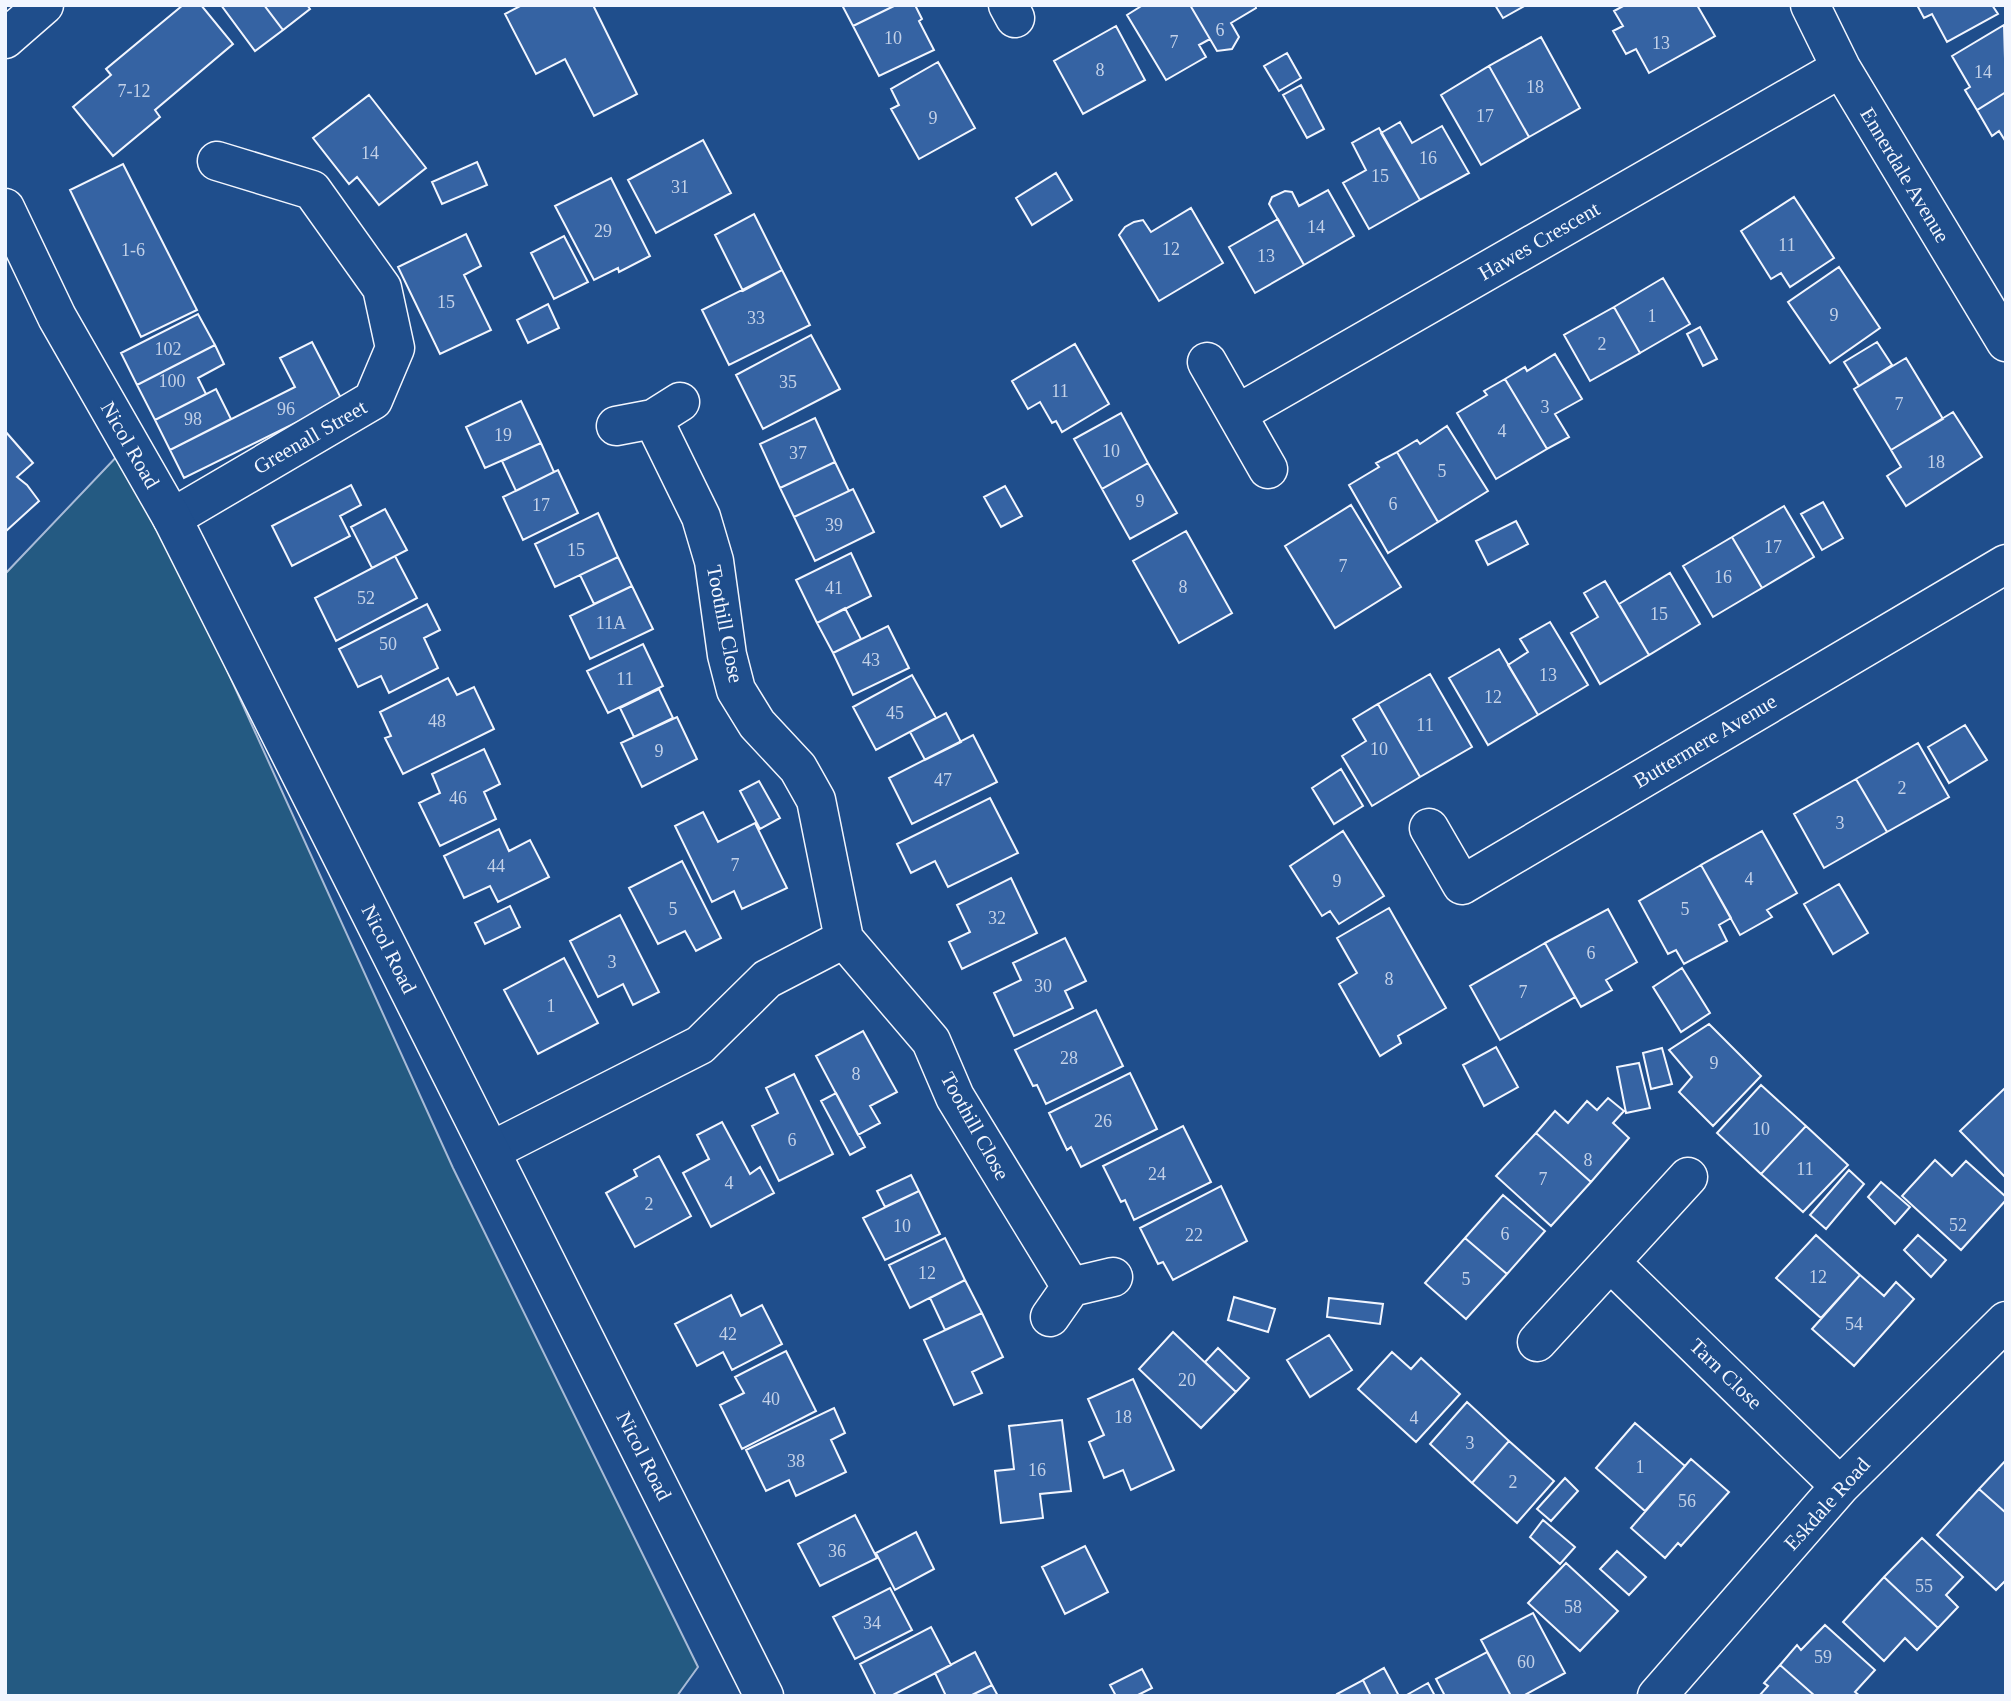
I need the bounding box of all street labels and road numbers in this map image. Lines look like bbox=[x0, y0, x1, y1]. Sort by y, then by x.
street label: Ennerdale Avenue bbox=[1855, 103, 1955, 247]
street label: Hawes Crescent bbox=[1474, 197, 1604, 285]
street label: Greenall Street bbox=[249, 395, 371, 479]
street label: Nicol Road bbox=[96, 397, 165, 493]
street label: Toothill Close bbox=[702, 563, 748, 685]
street label: Buttermere Avenue bbox=[1629, 689, 1781, 793]
street label: Nicol Road bbox=[356, 901, 422, 998]
street label: Toothill Close bbox=[936, 1068, 1014, 1184]
street label: Tarn Close bbox=[1685, 1334, 1767, 1414]
street label: Nicol Road bbox=[611, 1408, 677, 1505]
street label: Eskdale Road bbox=[1779, 1452, 1875, 1555]

